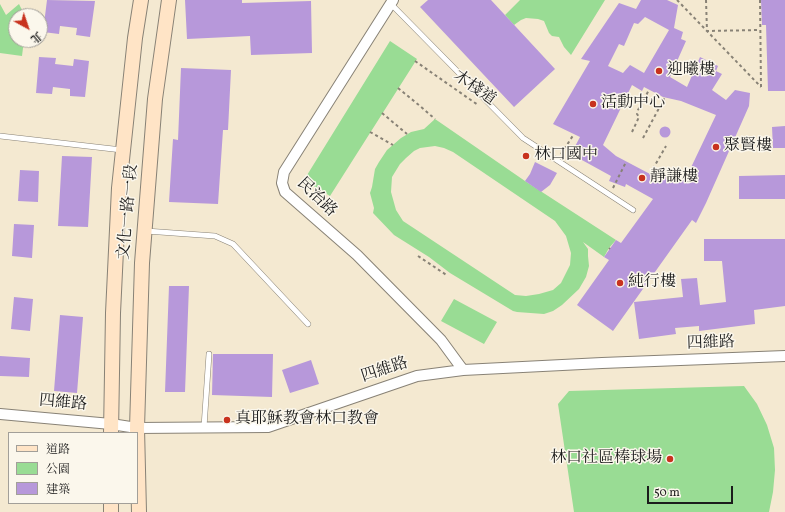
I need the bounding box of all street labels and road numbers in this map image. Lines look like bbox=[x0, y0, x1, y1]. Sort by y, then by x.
street label: 木棧道 bbox=[449, 67, 499, 111]
street label: 文化一路一段 bbox=[115, 163, 143, 261]
street label: 民治路 bbox=[292, 174, 340, 222]
street label: 四維路 bbox=[687, 334, 735, 354]
street label: 四維路 bbox=[359, 354, 411, 388]
street label: 四維路 bbox=[38, 392, 88, 416]

